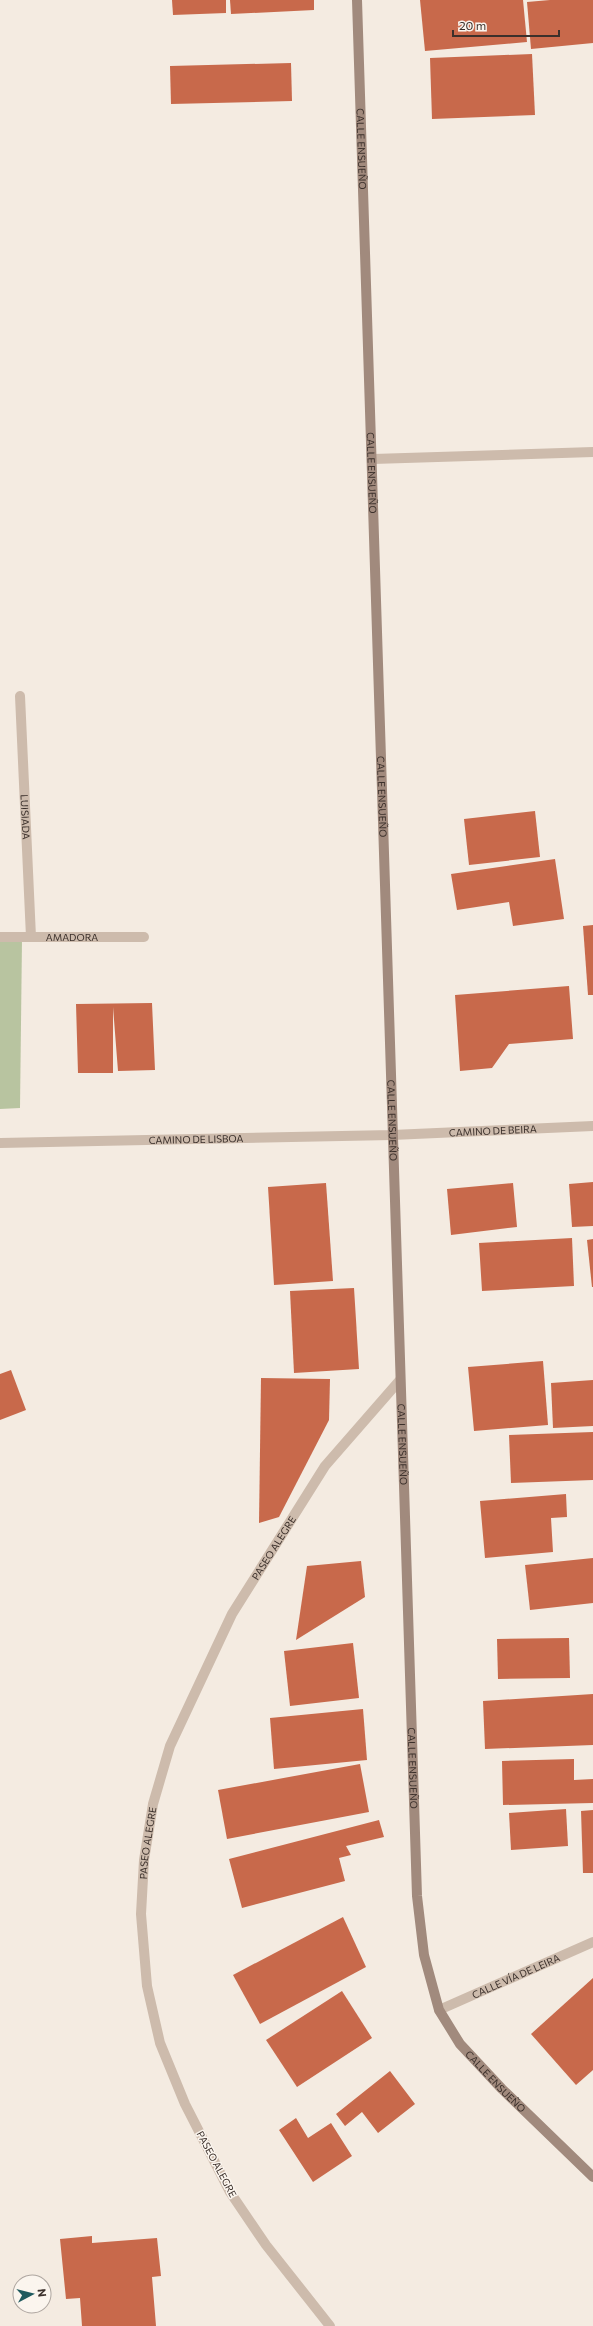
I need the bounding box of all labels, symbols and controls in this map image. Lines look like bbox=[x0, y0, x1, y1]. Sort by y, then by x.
scale bar bbox=[453, 12, 559, 38]
text: 20 m bbox=[459, 18, 486, 32]
street label: CALLE ENSUEÑO bbox=[354, 108, 369, 190]
street label: CALLE ENSUEÑO bbox=[365, 432, 379, 514]
street label: CALLE ENSUEÑO bbox=[375, 756, 389, 837]
street label: LUISIADA bbox=[18, 794, 33, 840]
street label: AMADORA bbox=[46, 931, 98, 943]
street label: CALLE ENSUEÑO bbox=[385, 1080, 400, 1161]
street label: CAMINO DE BEIRA bbox=[449, 1123, 537, 1138]
street label: CAMINO DE LISBOA bbox=[149, 1132, 244, 1146]
street label: CALLE ENSUEÑO bbox=[395, 1403, 410, 1485]
street label: PASEO ALEGRE bbox=[249, 1514, 298, 1582]
street label: CALLE ENSUEÑO bbox=[406, 1727, 420, 1809]
street label: PASEO ALEGRE bbox=[137, 1806, 158, 1880]
street label: CALLE VÍA DE LEIRA bbox=[470, 1951, 562, 2001]
street label: CALLE ENSUEÑO bbox=[463, 2048, 528, 2115]
street label: PASEO ALEGRE bbox=[195, 2129, 239, 2199]
north arrow bbox=[12, 2274, 52, 2314]
text: N bbox=[35, 2288, 49, 2298]

